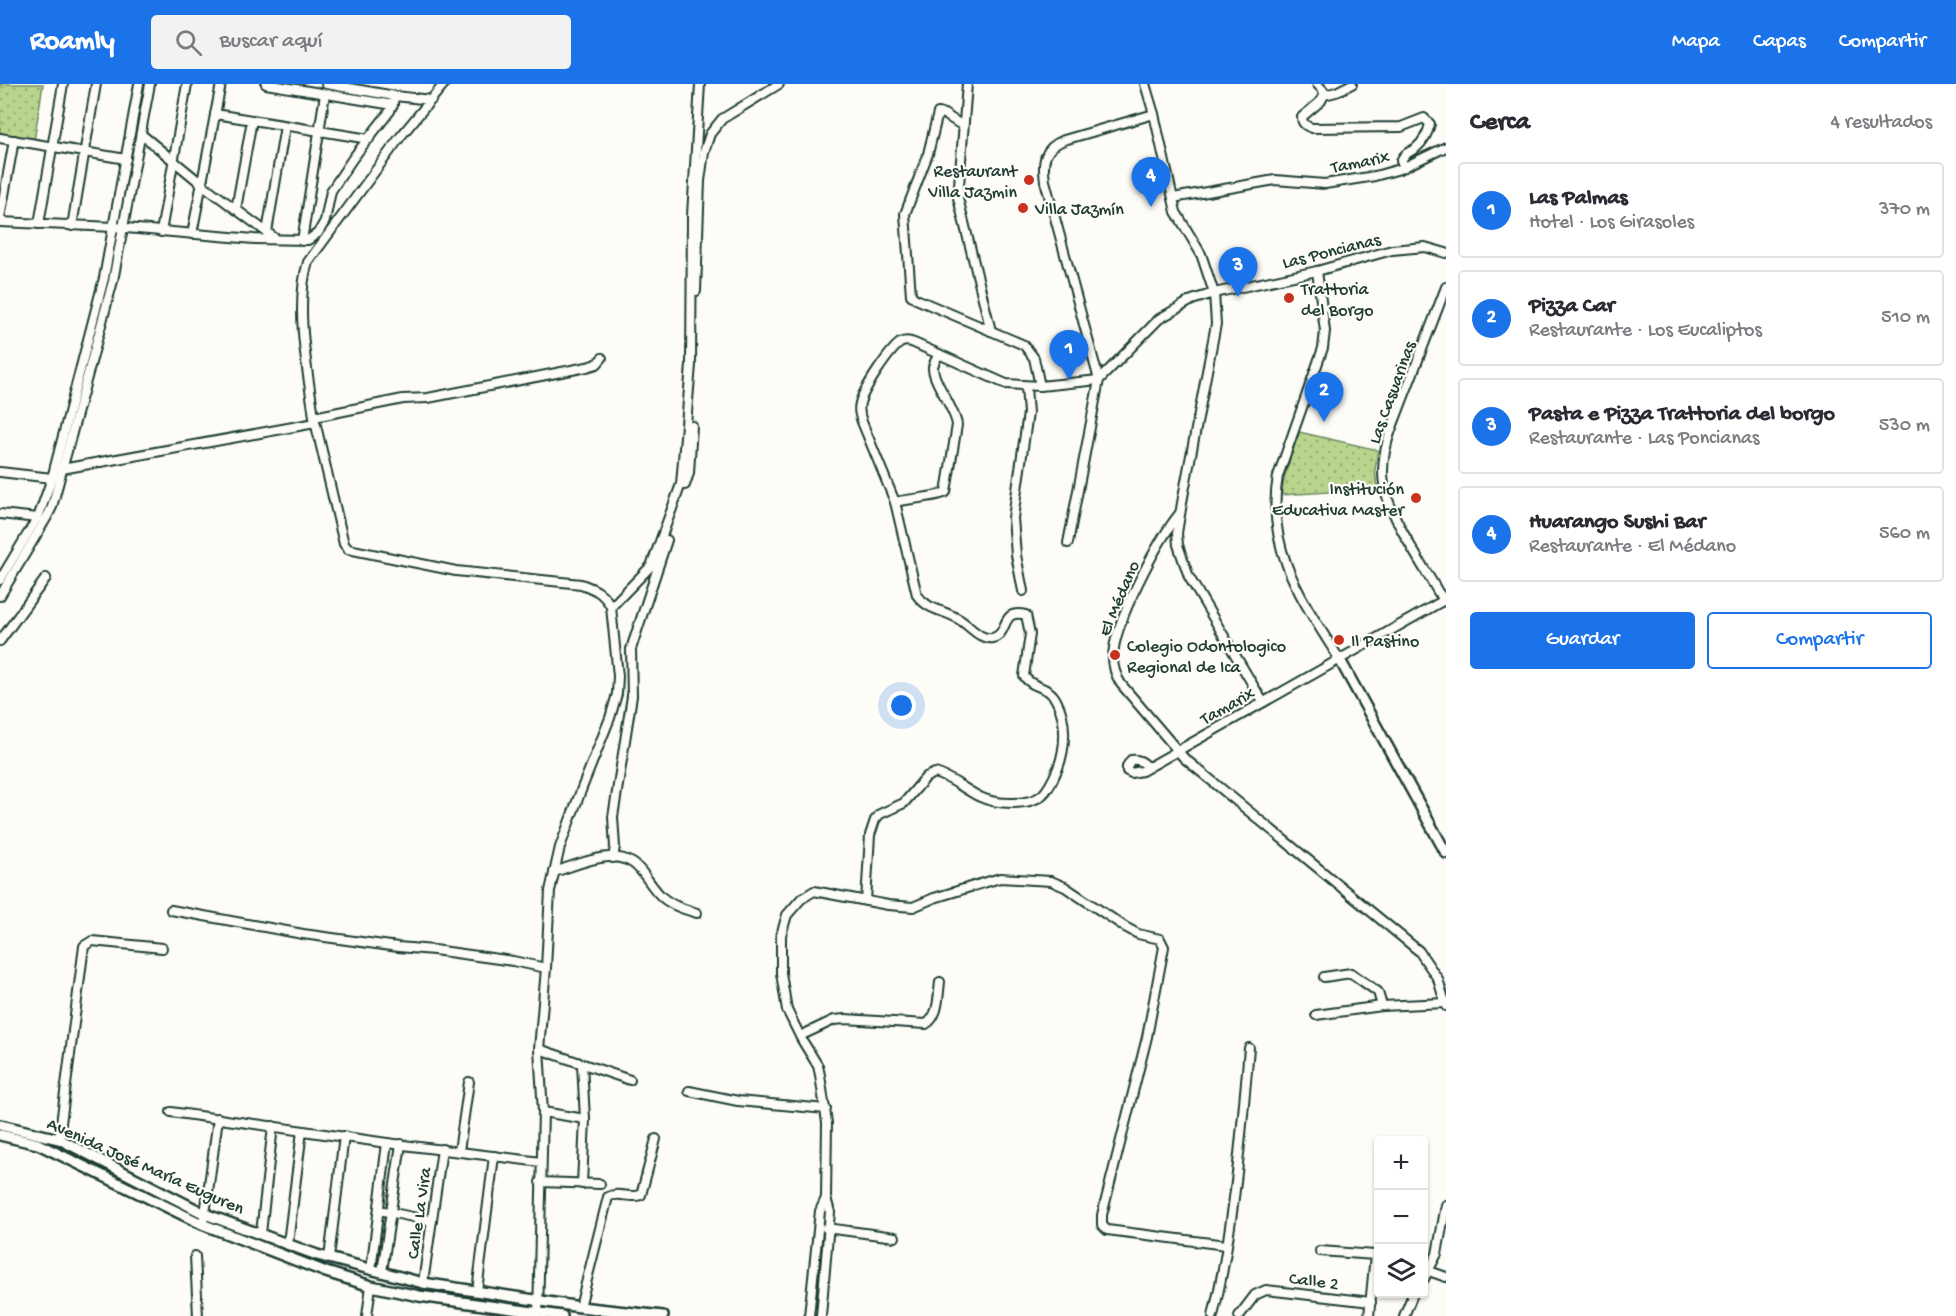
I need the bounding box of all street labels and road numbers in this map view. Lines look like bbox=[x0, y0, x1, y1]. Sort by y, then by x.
street label: Tamarix bbox=[1328, 147, 1392, 180]
street label: Las Poncianas bbox=[1280, 230, 1384, 275]
street label: Las Casuarinas bbox=[1365, 337, 1422, 447]
street label: El Médano bbox=[1095, 558, 1146, 640]
street label: Tamarix bbox=[1196, 683, 1260, 731]
street label: Avenida José María Euguren bbox=[43, 1114, 247, 1221]
street label: Calle La Vira bbox=[404, 1165, 437, 1261]
street label: Calle 2 bbox=[1288, 1269, 1340, 1296]

